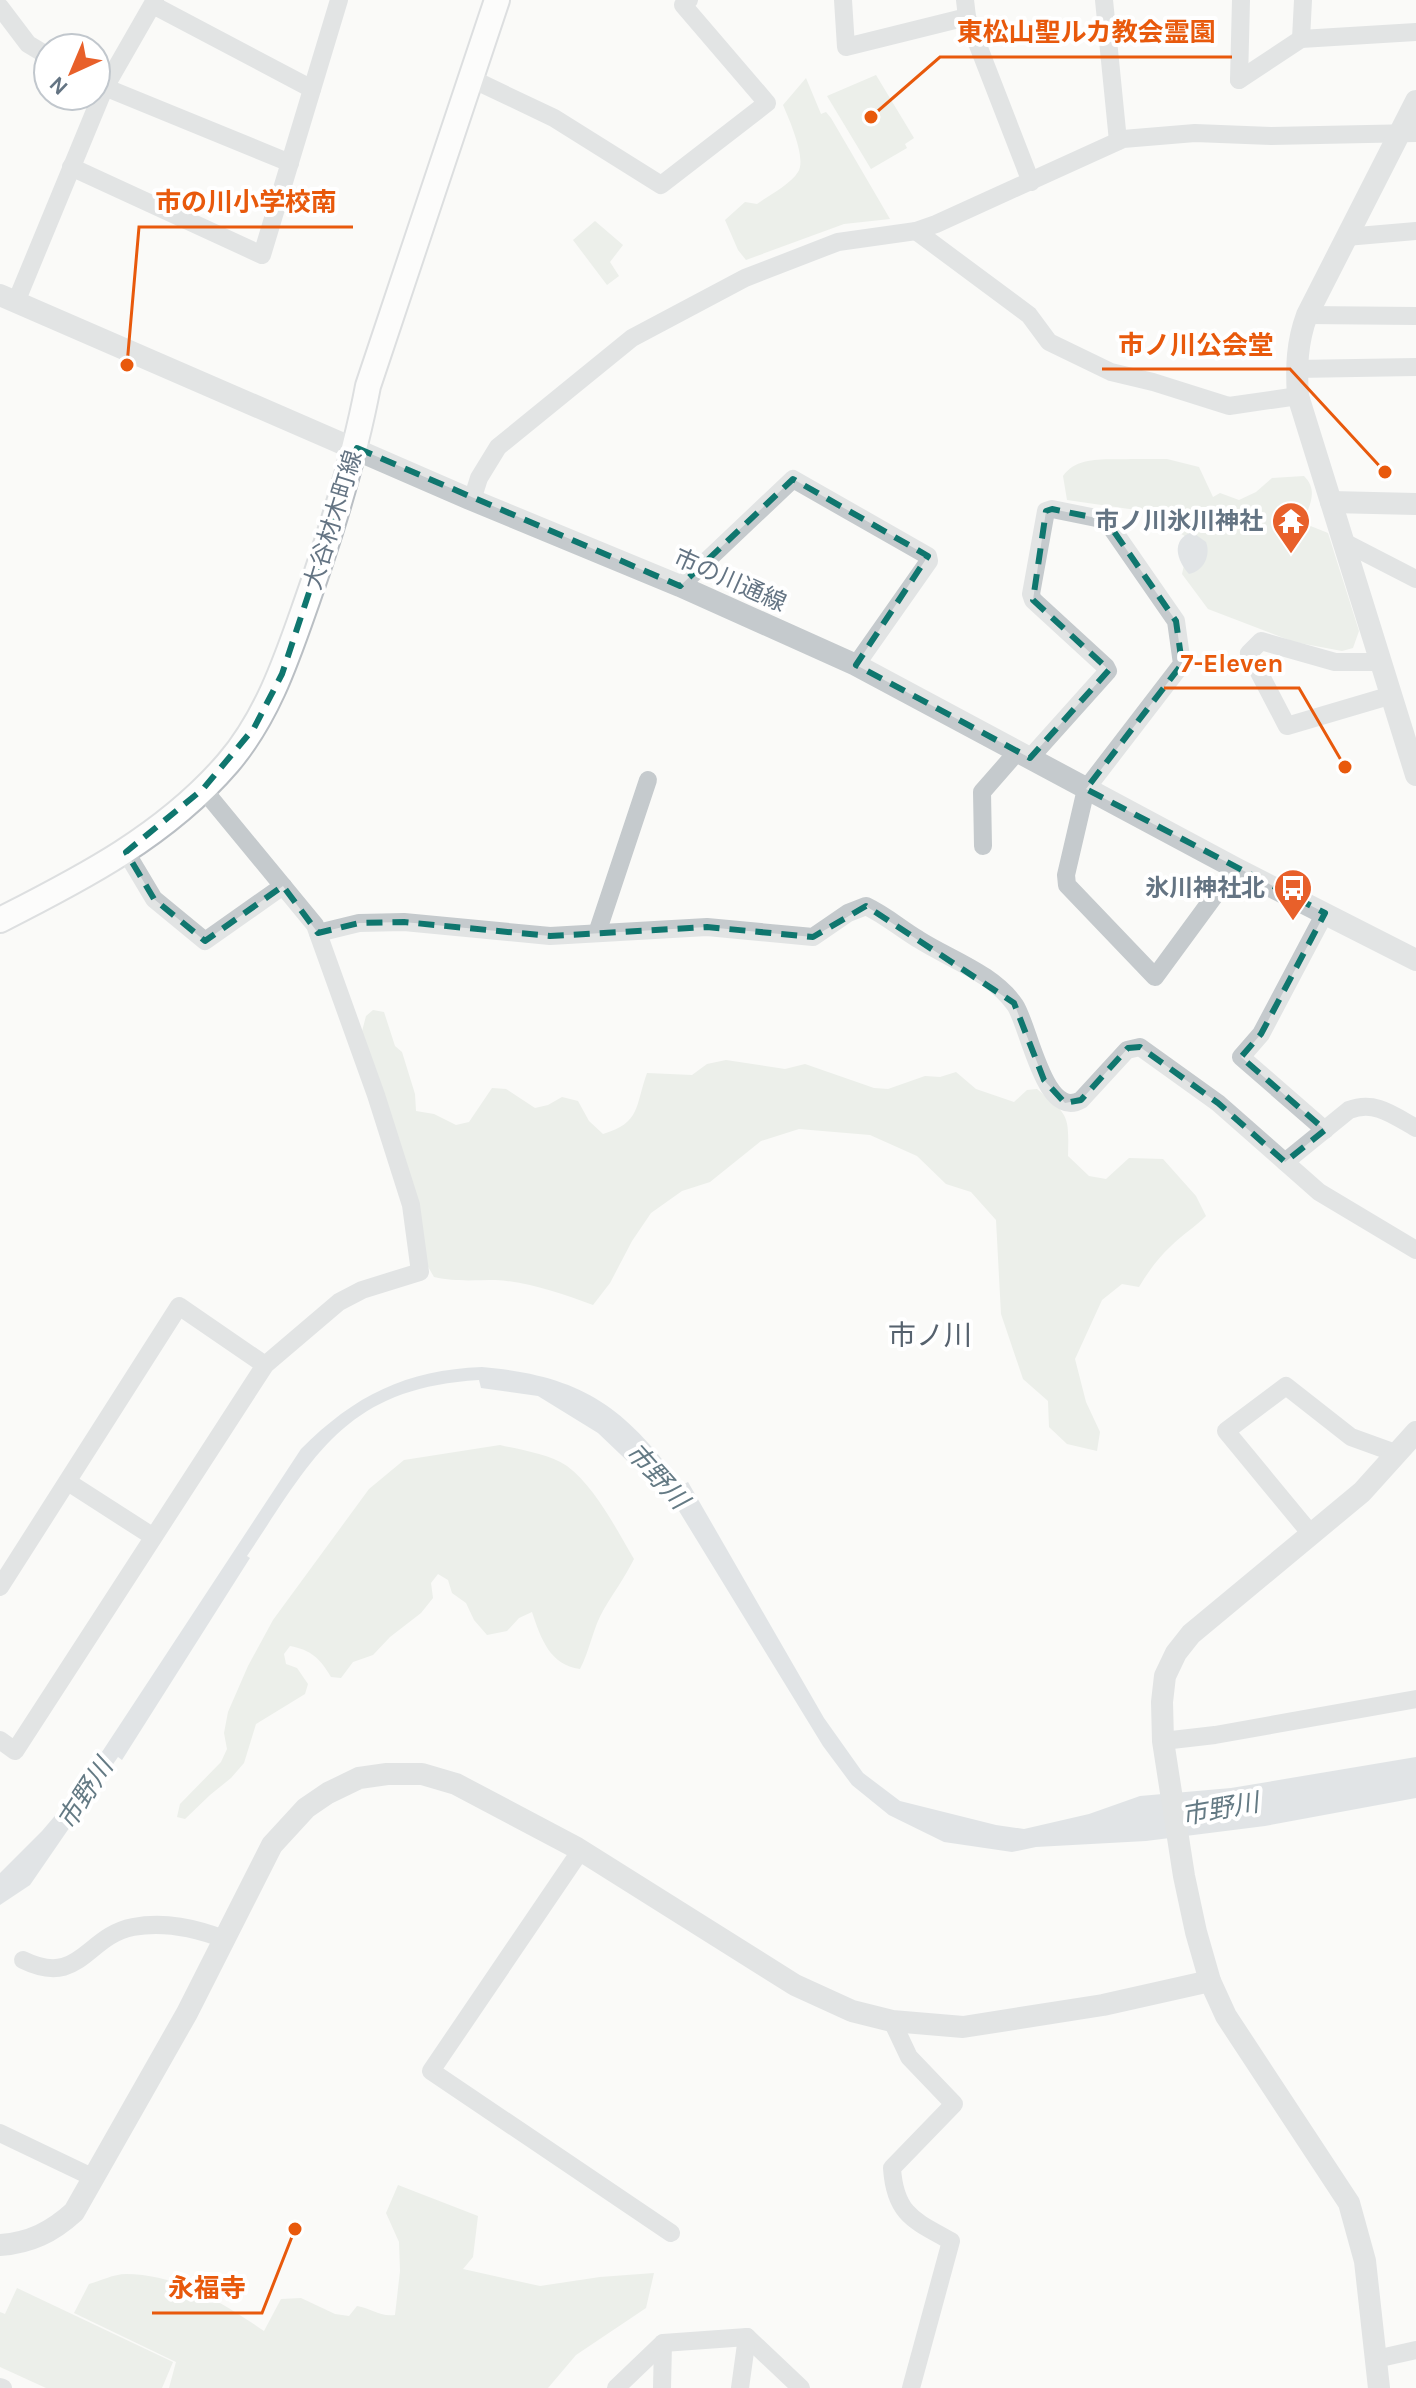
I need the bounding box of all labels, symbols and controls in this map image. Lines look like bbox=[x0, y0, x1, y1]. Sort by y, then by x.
callout: 東松山聖ルカ教会霊園 bbox=[940, 7, 1232, 57]
text: 東松山聖ルカ教会霊園 bbox=[956, 17, 1216, 48]
north arrow bbox=[32, 32, 112, 112]
text: N bbox=[44, 71, 74, 101]
callout: 市の川小学校南 bbox=[139, 177, 353, 227]
text: 市の川小学校南 bbox=[155, 187, 337, 218]
callout: 市ノ川公会堂 bbox=[1102, 319, 1290, 369]
text: 市ノ川公会堂 bbox=[1118, 330, 1274, 361]
street label: 大谷材木町線 bbox=[299, 447, 367, 593]
temple icon: 市ノ川氷川神社 bbox=[1270, 500, 1312, 555]
place label: 市ノ川氷川神社 bbox=[1095, 507, 1263, 535]
street label: 市の川通線 bbox=[669, 543, 791, 617]
callout: 7-Eleven bbox=[1164, 638, 1299, 688]
text: 7-Eleven bbox=[1180, 648, 1284, 679]
bus stop icon: 氷川神社北 bbox=[1272, 867, 1314, 922]
place label: 氷川神社北 bbox=[1145, 874, 1265, 902]
district label: 市ノ川 bbox=[888, 1319, 972, 1352]
water label: 市野川 bbox=[619, 1437, 697, 1518]
water label: 市野川 bbox=[51, 1750, 121, 1835]
water label: 市野川 bbox=[1179, 1786, 1264, 1831]
callout: 永福寺 bbox=[152, 2263, 262, 2313]
text: 永福寺 bbox=[168, 2273, 246, 2304]

